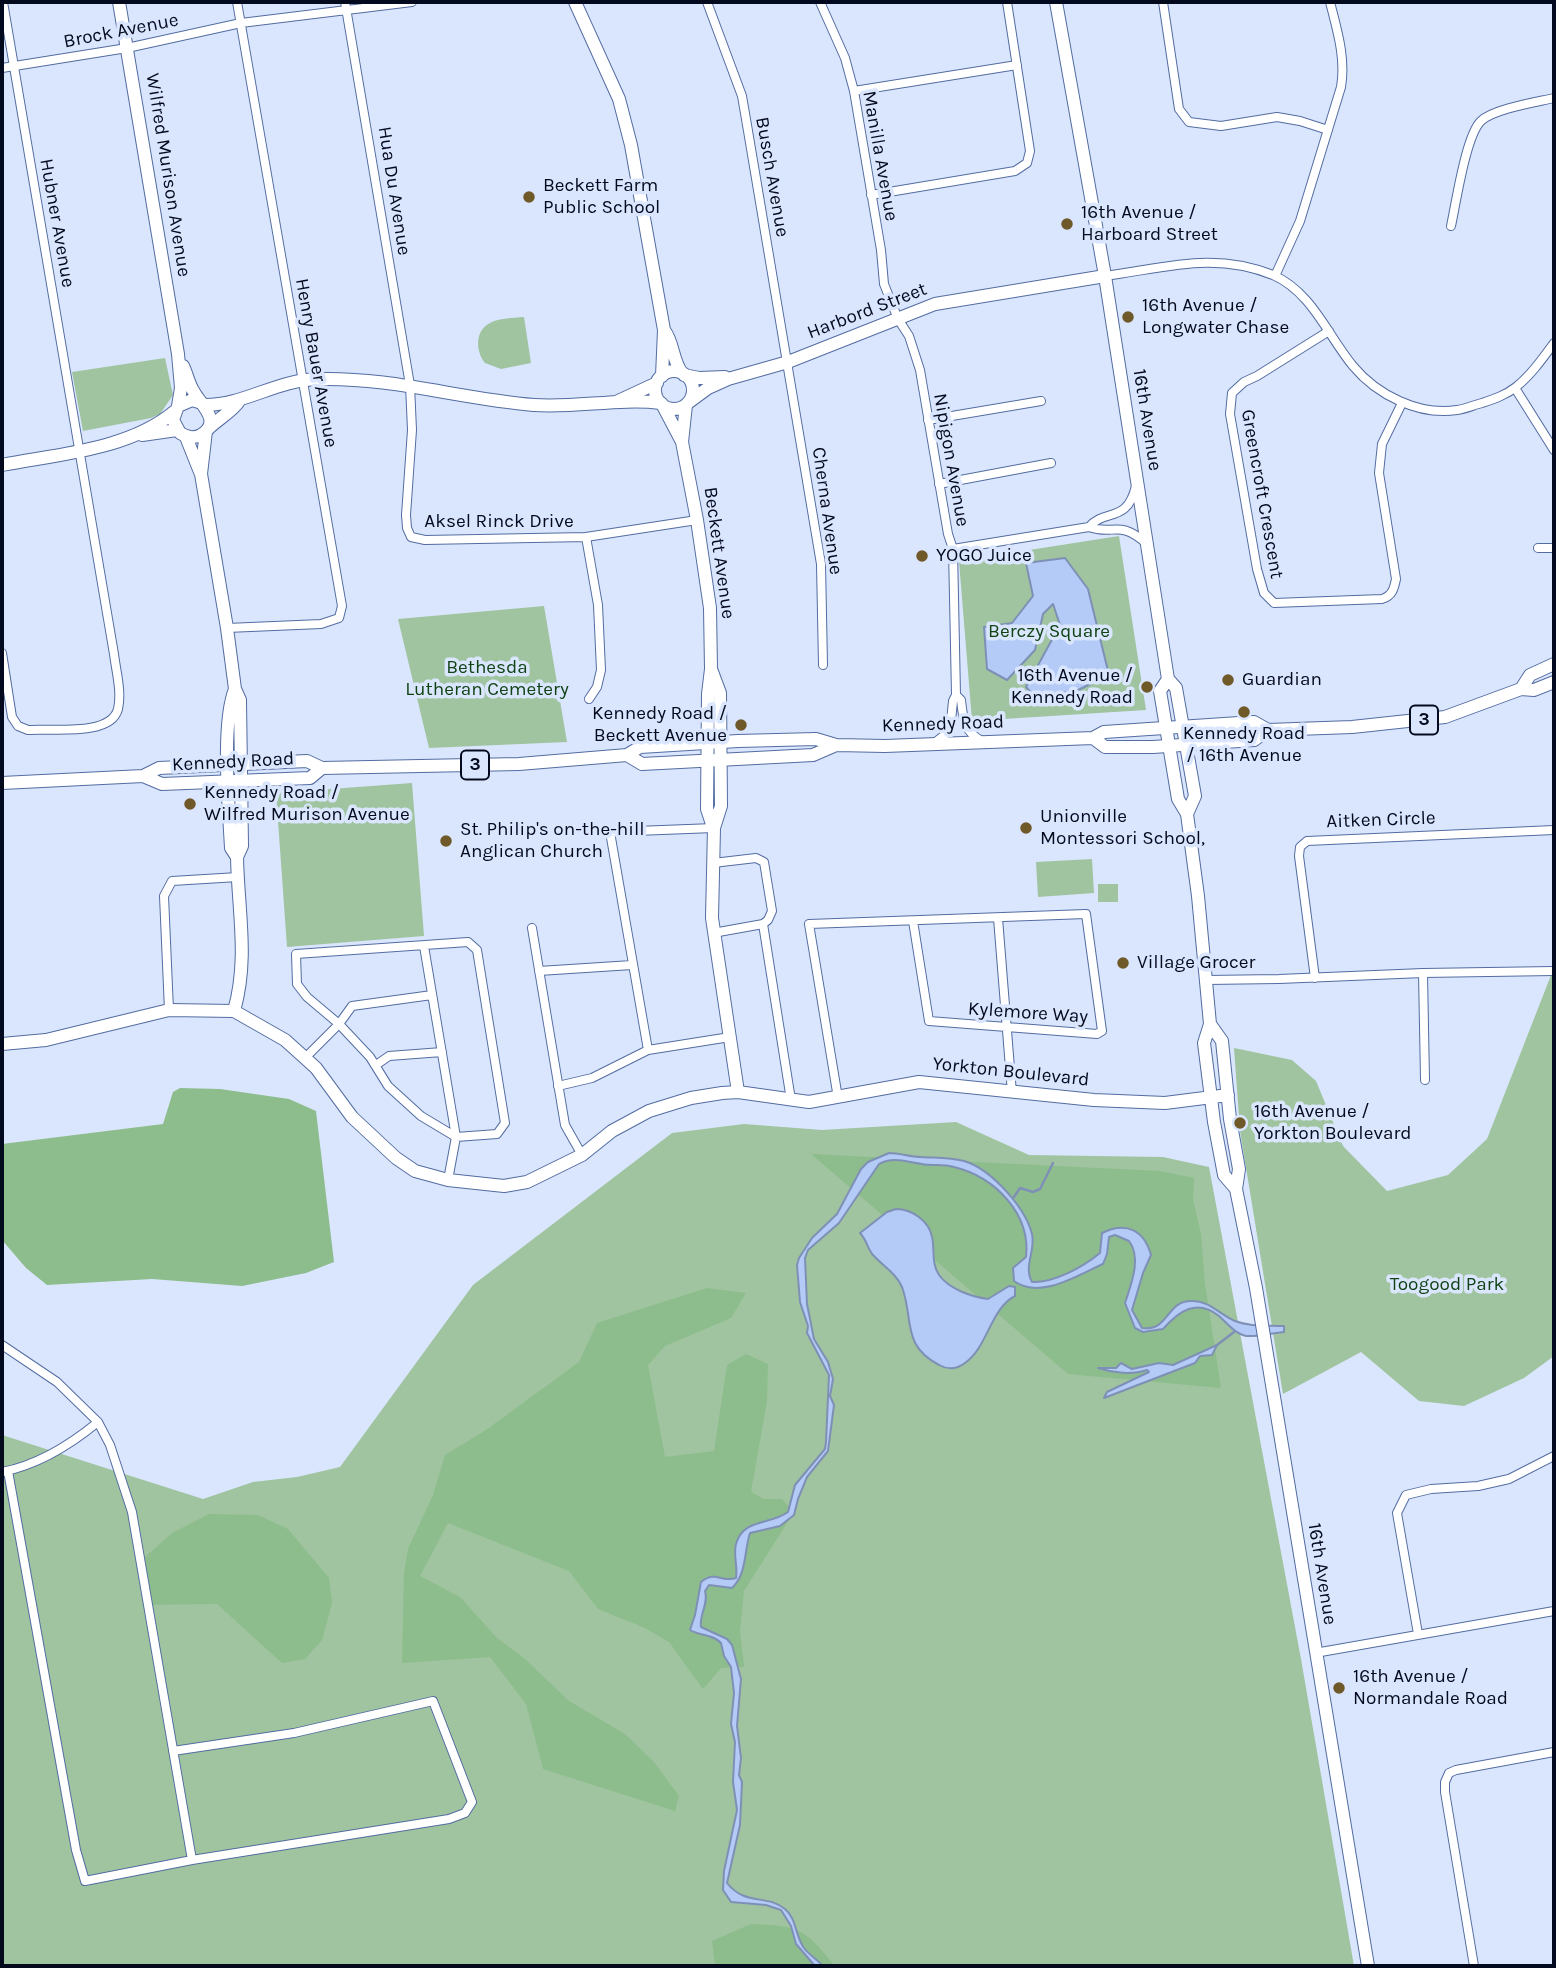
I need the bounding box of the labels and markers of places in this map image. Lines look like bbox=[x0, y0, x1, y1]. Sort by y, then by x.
place label: Beckett Farm Public School bbox=[543, 175, 660, 219]
marker: Beckett Farm Public School bbox=[521, 189, 537, 205]
place label: 16th Avenue / Harboard Street bbox=[1081, 202, 1218, 246]
marker: 16th Avenue / Harboard Street bbox=[1059, 216, 1075, 232]
place label: 16th Avenue / Longwater Chase bbox=[1142, 295, 1289, 339]
marker: 16th Avenue / Longwater Chase bbox=[1120, 309, 1136, 325]
place label: YOGO Juice bbox=[936, 545, 1032, 567]
marker: YOGO Juice bbox=[914, 548, 930, 564]
place label: 16th Avenue / Kennedy Road bbox=[1011, 665, 1133, 709]
place label: Guardian bbox=[1242, 669, 1322, 691]
marker: Guardian bbox=[1220, 672, 1236, 688]
marker: 16th Avenue / Kennedy Road bbox=[1139, 679, 1155, 695]
place label: Kennedy Road / Beckett Avenue bbox=[592, 703, 727, 747]
marker: Kennedy Road / 16th Avenue bbox=[1236, 704, 1252, 720]
marker: Kennedy Road / Beckett Avenue bbox=[733, 717, 749, 733]
place label: Kennedy Road / 16th Avenue bbox=[1183, 723, 1305, 767]
place label: Kennedy Road / Wilfred Murison Avenue bbox=[204, 782, 410, 826]
marker: Kennedy Road / Wilfred Murison Avenue bbox=[182, 796, 198, 812]
place label: Unionville Montessori School, bbox=[1040, 806, 1205, 850]
place label: St. Philip's on-the-hill Anglican Church bbox=[460, 819, 645, 863]
marker: Unionville Montessori School, bbox=[1018, 820, 1034, 836]
marker: St. Philip's on-the-hill Anglican Church bbox=[438, 833, 454, 849]
place label: Village Grocer bbox=[1137, 952, 1255, 974]
marker: Village Grocer bbox=[1115, 955, 1131, 971]
place label: 16th Avenue / Yorkton Boulevard bbox=[1254, 1101, 1412, 1145]
marker: 16th Avenue / Yorkton Boulevard bbox=[1232, 1115, 1248, 1131]
place label: 16th Avenue / Normandale Road bbox=[1353, 1666, 1508, 1710]
marker: 16th Avenue / Normandale Road bbox=[1331, 1680, 1347, 1696]

